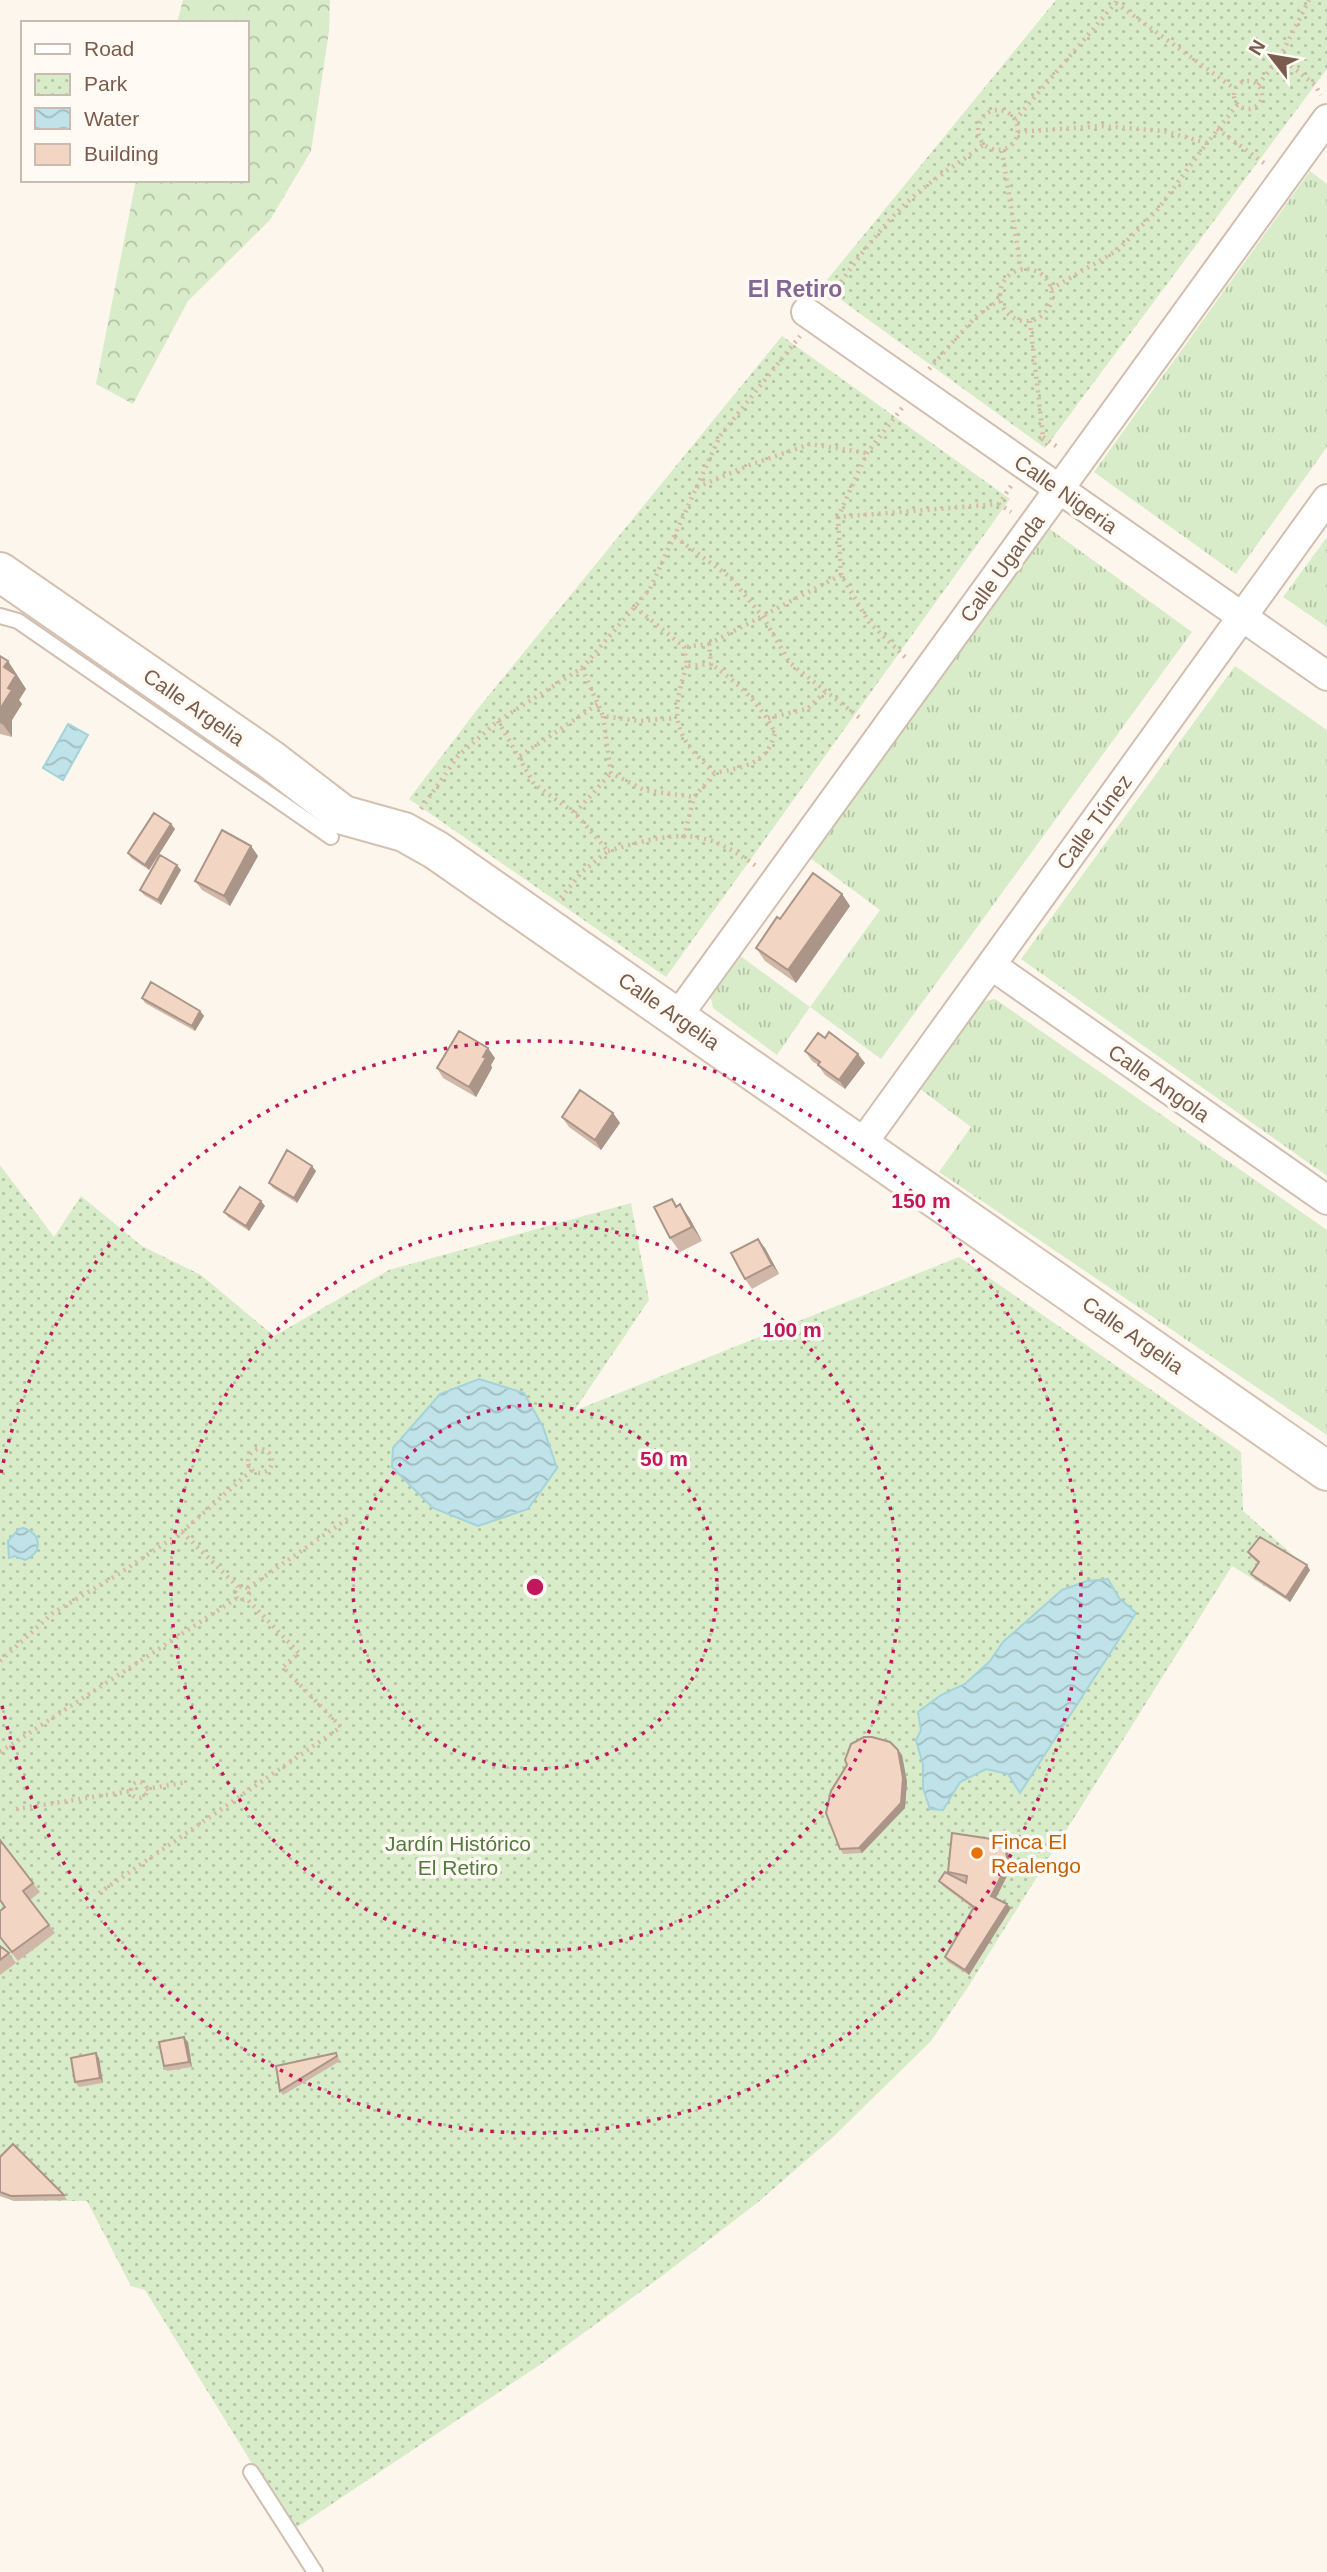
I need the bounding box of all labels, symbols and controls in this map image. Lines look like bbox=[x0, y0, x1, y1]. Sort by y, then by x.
legend bbox=[21, 21, 248, 182]
north arrow bbox=[1236, 21, 1306, 91]
text: N bbox=[1244, 36, 1269, 59]
text: Road bbox=[84, 37, 134, 60]
text: Park bbox=[84, 72, 128, 95]
text: Water bbox=[84, 107, 139, 130]
text: Building bbox=[84, 142, 159, 165]
district label: El Retiro bbox=[748, 276, 842, 302]
street label: Calle Nigeria bbox=[1010, 450, 1122, 538]
street label: Calle Uganda bbox=[955, 510, 1049, 626]
street label: Calle Argelia bbox=[139, 664, 249, 750]
street label: Calle Túnez bbox=[1052, 770, 1136, 874]
street label: Calle Argelia bbox=[614, 968, 724, 1054]
street label: Calle Angola bbox=[1104, 1040, 1214, 1126]
text: 150 m bbox=[891, 1189, 951, 1212]
street label: Calle Argelia bbox=[1078, 1292, 1188, 1378]
text: 100 m bbox=[762, 1318, 822, 1341]
text: 50 m bbox=[640, 1447, 688, 1470]
centre of rings bbox=[523, 1575, 547, 1599]
place label: Finca El Realengo bbox=[991, 1830, 1081, 1877]
park label: Jardín Histórico El Retiro bbox=[385, 1832, 531, 1879]
marker: Finca El Realengo bbox=[969, 1845, 985, 1861]

